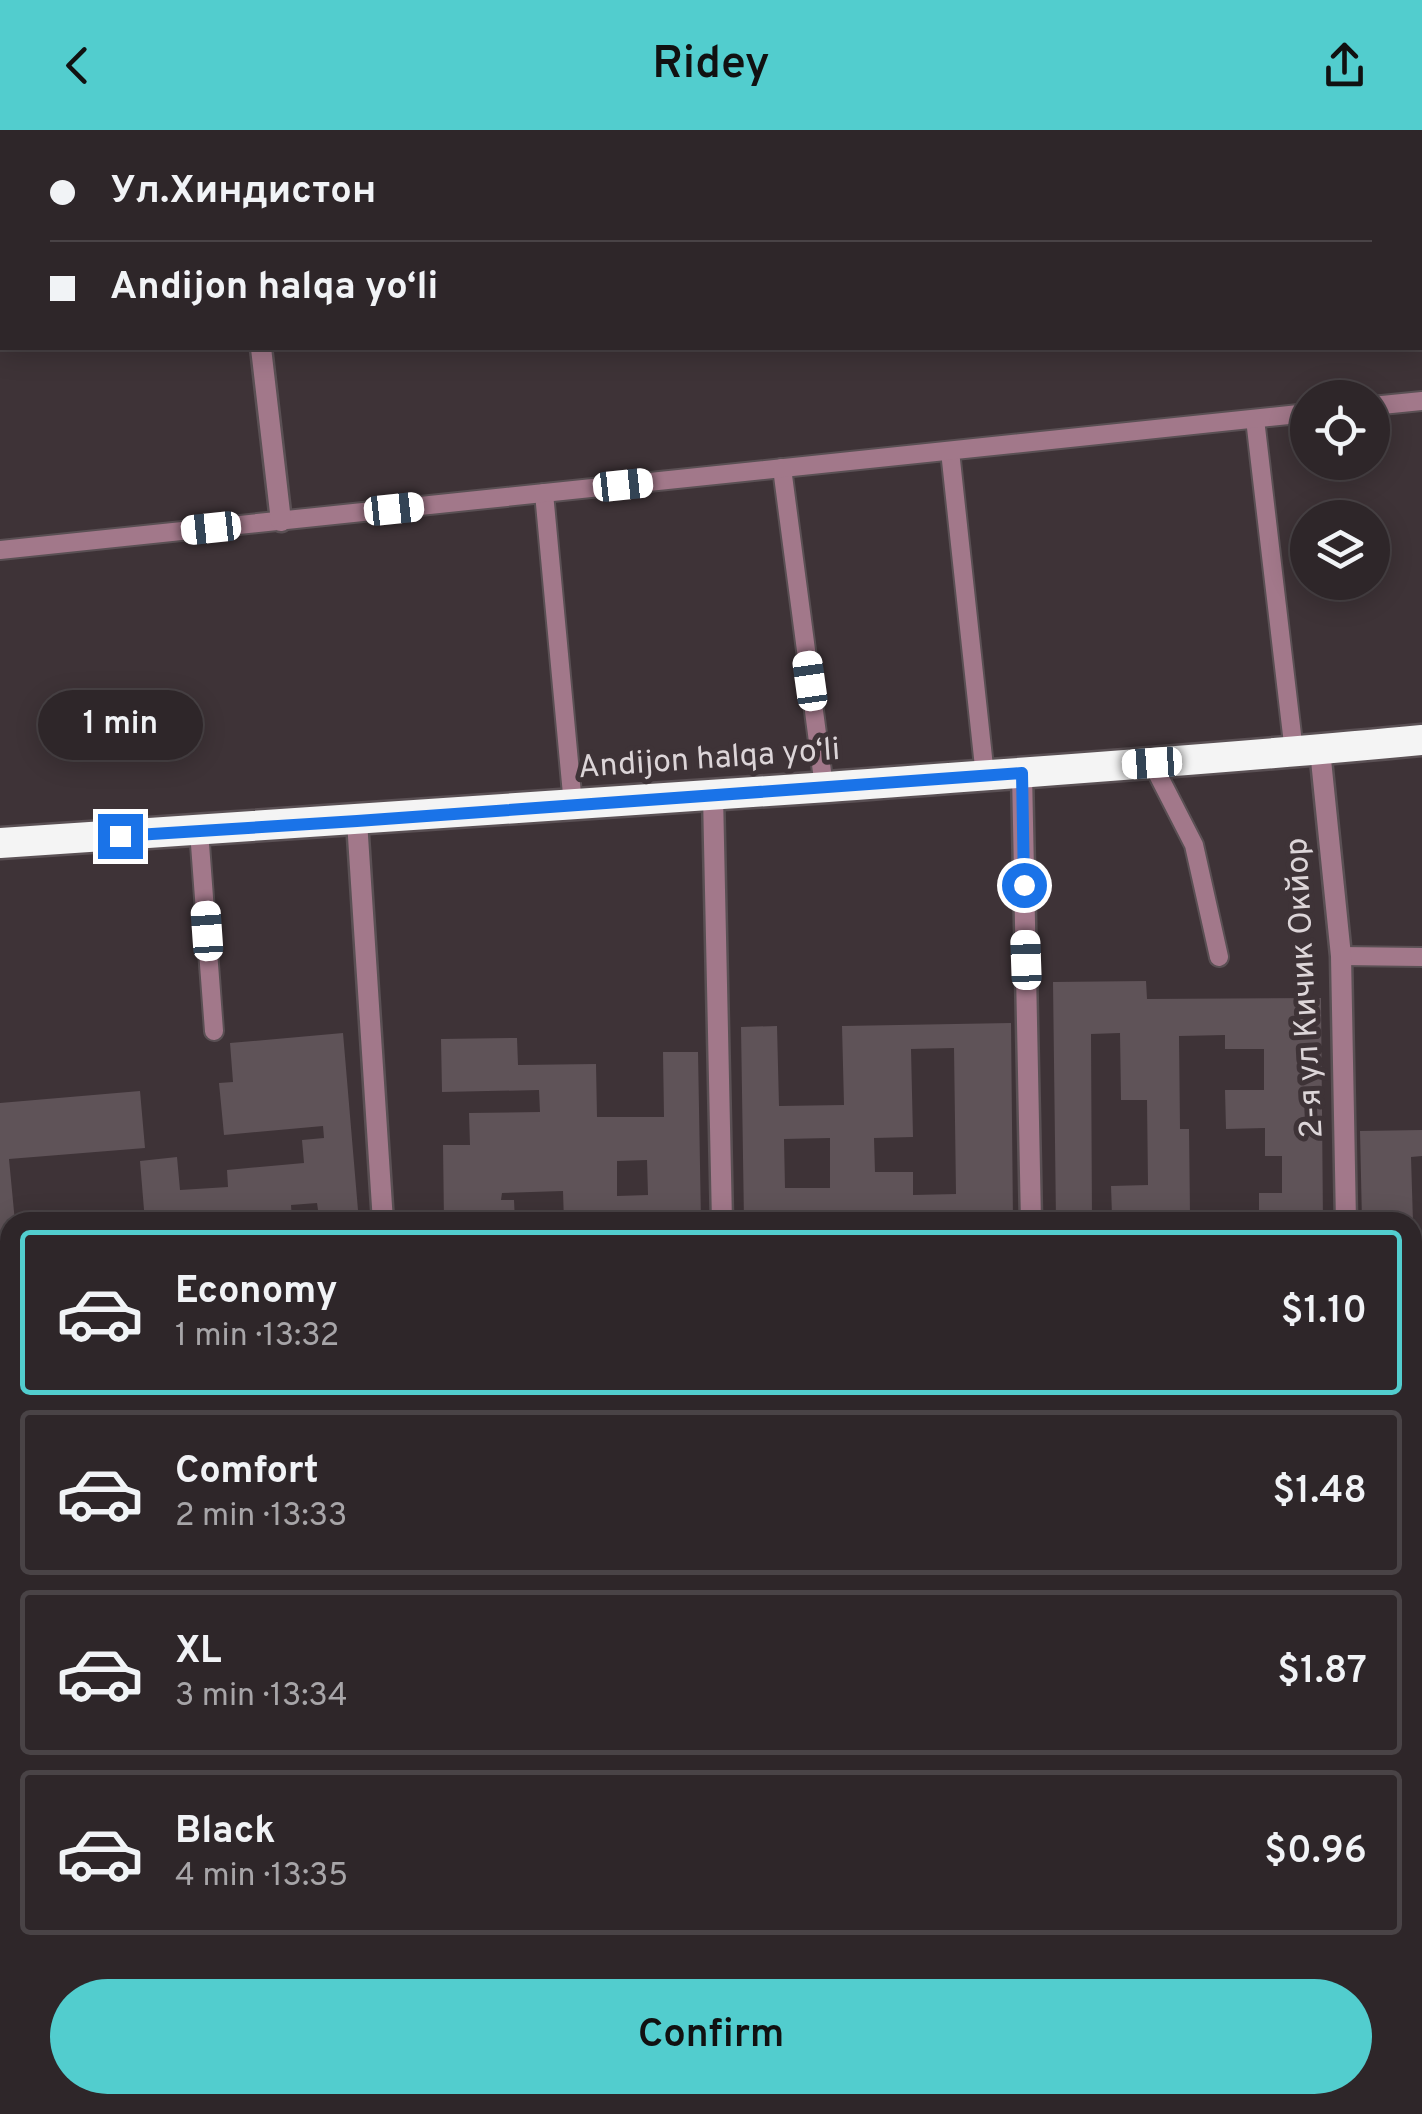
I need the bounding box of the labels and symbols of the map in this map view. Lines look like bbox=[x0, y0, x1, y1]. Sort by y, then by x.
car bbox=[592, 467, 654, 503]
car bbox=[363, 491, 425, 527]
car bbox=[180, 510, 242, 546]
car bbox=[791, 649, 829, 713]
callout: 1 min bbox=[38, 691, 202, 761]
street label: Andijon halqa yo‘li bbox=[577, 731, 841, 789]
car bbox=[1121, 746, 1183, 780]
route end bbox=[98, 814, 143, 859]
street label: 2-я ул Кичик Окйор bbox=[1278, 837, 1334, 1139]
route start bbox=[1002, 863, 1047, 908]
car bbox=[190, 900, 224, 962]
car bbox=[1010, 929, 1042, 991]

